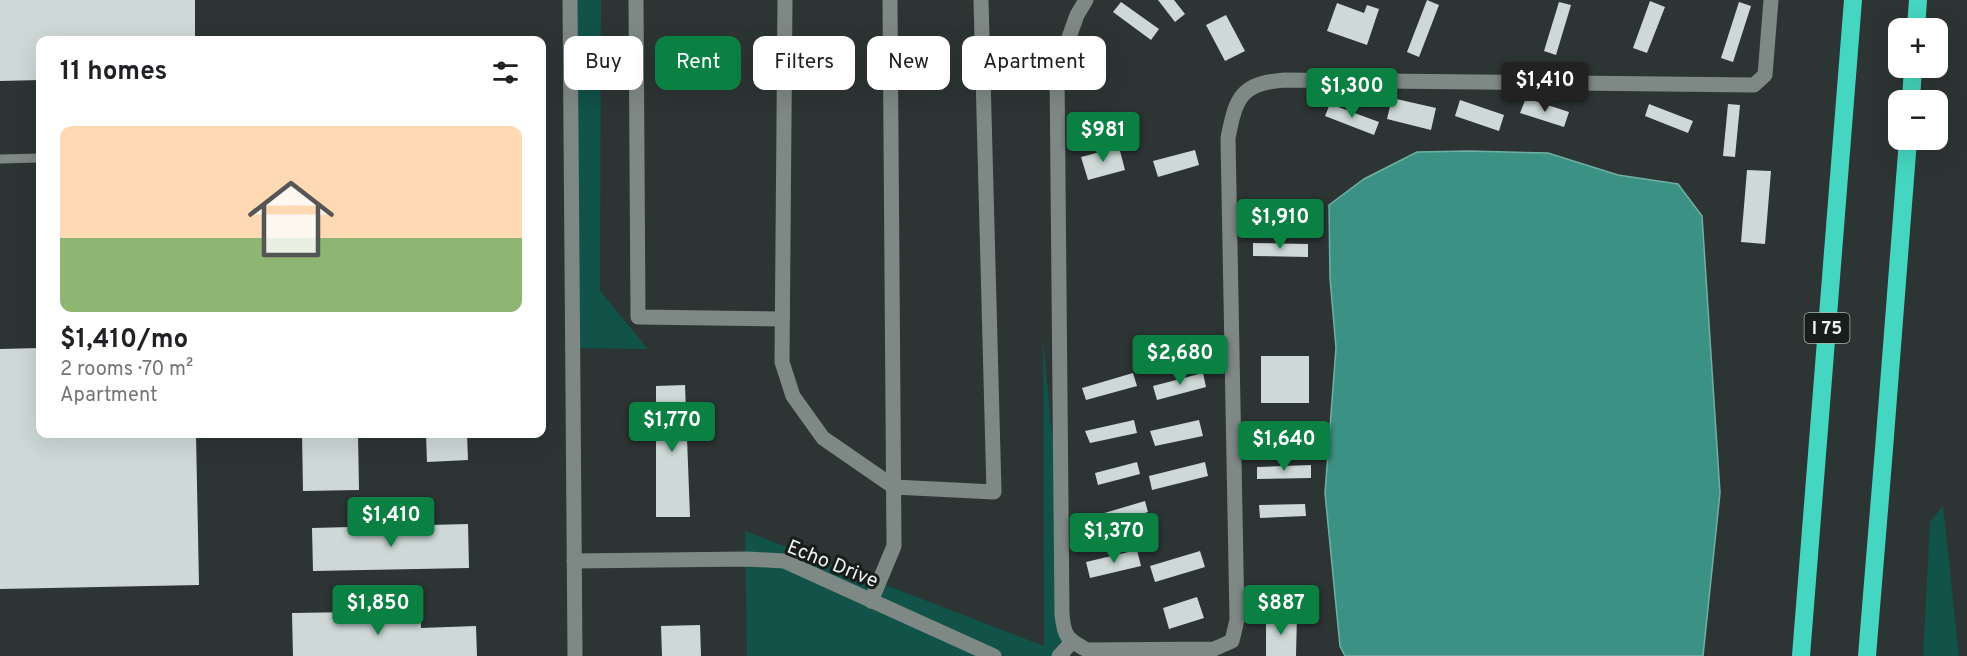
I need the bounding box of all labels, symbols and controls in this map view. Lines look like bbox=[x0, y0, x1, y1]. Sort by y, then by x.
map controls bbox=[1888, 18, 1948, 150]
button: + bbox=[1888, 18, 1948, 78]
chip: Buy bbox=[564, 36, 643, 90]
chip: Rent bbox=[655, 36, 741, 90]
chip: Filters bbox=[753, 36, 855, 90]
chip: New bbox=[867, 36, 950, 90]
chip: Apartment bbox=[962, 36, 1106, 90]
text: 11 homes bbox=[60, 56, 167, 89]
icon: filters bbox=[489, 56, 522, 89]
pin: $1,410 bbox=[1496, 62, 1594, 113]
pin: $1,300 bbox=[1303, 68, 1401, 119]
text: $1,410 bbox=[1515, 68, 1575, 94]
text: $1,300 bbox=[1320, 74, 1384, 100]
button: − bbox=[1888, 90, 1948, 150]
pin: $981 bbox=[1067, 112, 1139, 163]
text: $981 bbox=[1081, 118, 1125, 144]
icon: home bbox=[237, 165, 345, 273]
pin: $1,910 bbox=[1231, 199, 1329, 250]
text: $1,910 bbox=[1251, 205, 1309, 231]
road number: I 75 bbox=[1804, 313, 1850, 343]
text: $1,410/mo bbox=[60, 324, 188, 357]
pin: $2,680 bbox=[1131, 335, 1229, 386]
text: $2,680 bbox=[1147, 341, 1214, 367]
text: 2 rooms · 70 m² bbox=[60, 357, 193, 383]
text: Apartment bbox=[60, 383, 158, 409]
pin: $1,770 bbox=[623, 402, 721, 453]
text: $1,770 bbox=[643, 408, 701, 434]
pin: $1,640 bbox=[1235, 421, 1333, 472]
text: $1,640 bbox=[1252, 427, 1316, 453]
pin: $1,410 bbox=[342, 497, 440, 548]
text: $1,410 bbox=[361, 503, 421, 529]
pin: $1,370 bbox=[1065, 513, 1163, 564]
text: $1,370 bbox=[1084, 519, 1144, 545]
street label: Echo Drive bbox=[783, 535, 882, 595]
pin: $1,850 bbox=[329, 585, 427, 636]
pin: $887 bbox=[1245, 585, 1317, 636]
text: $1,850 bbox=[346, 591, 410, 617]
text: $887 bbox=[1257, 591, 1305, 617]

